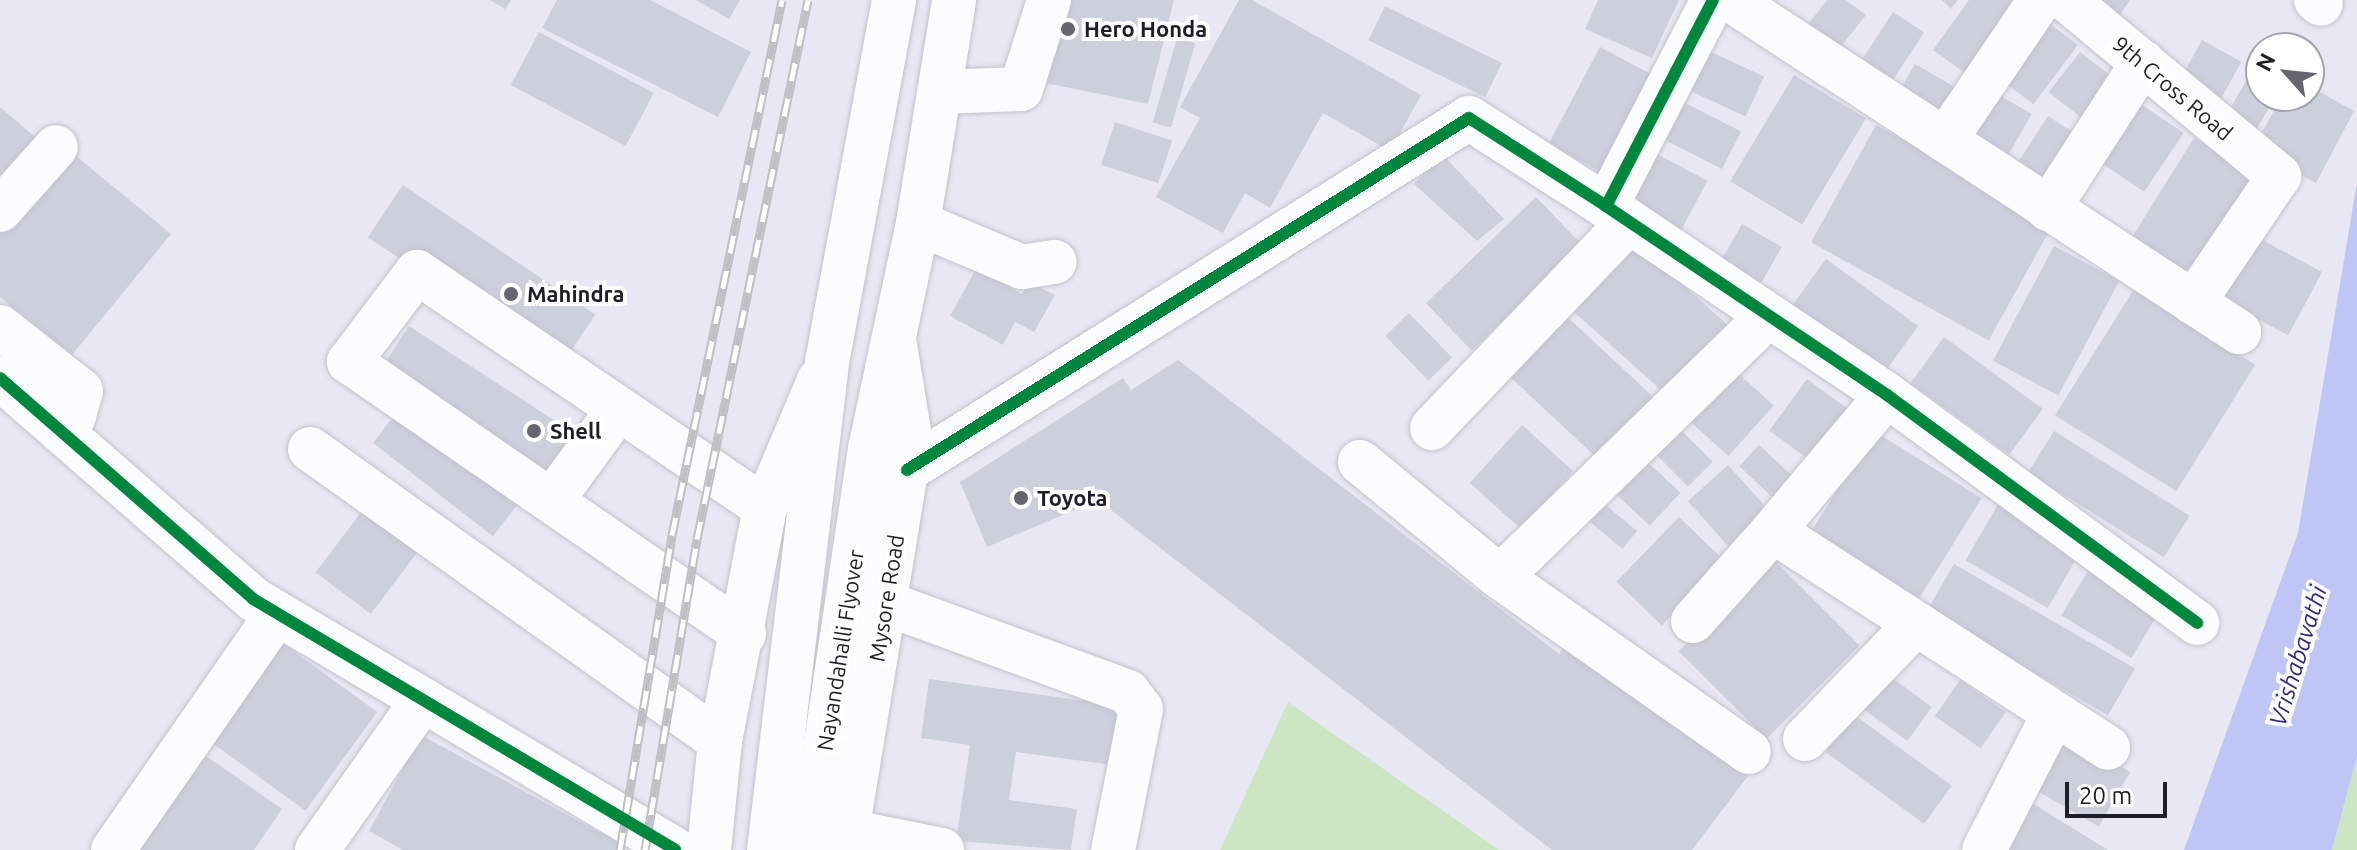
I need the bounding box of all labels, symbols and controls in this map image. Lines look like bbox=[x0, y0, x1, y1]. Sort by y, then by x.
place label: Hero Honda bbox=[1084, 16, 1207, 42]
marker: Hero Honda bbox=[1059, 20, 1077, 38]
street label: 9th Cross Road bbox=[2108, 30, 2238, 146]
north arrow bbox=[2245, 32, 2325, 112]
text: N bbox=[2250, 49, 2280, 75]
place label: Mahindra bbox=[527, 281, 624, 307]
marker: Mahindra bbox=[502, 285, 520, 303]
place label: Shell bbox=[550, 418, 601, 444]
marker: Shell bbox=[525, 422, 543, 440]
place label: Toyota bbox=[1037, 485, 1107, 511]
marker: Toyota bbox=[1012, 489, 1030, 507]
street label: Mysore Road bbox=[863, 533, 909, 663]
street label: Nayandahalli Flyover bbox=[811, 548, 869, 752]
water label: Vrishabavathi bbox=[2263, 582, 2333, 730]
scale bar bbox=[2069, 766, 2171, 816]
text: 20 m bbox=[2079, 782, 2132, 809]

